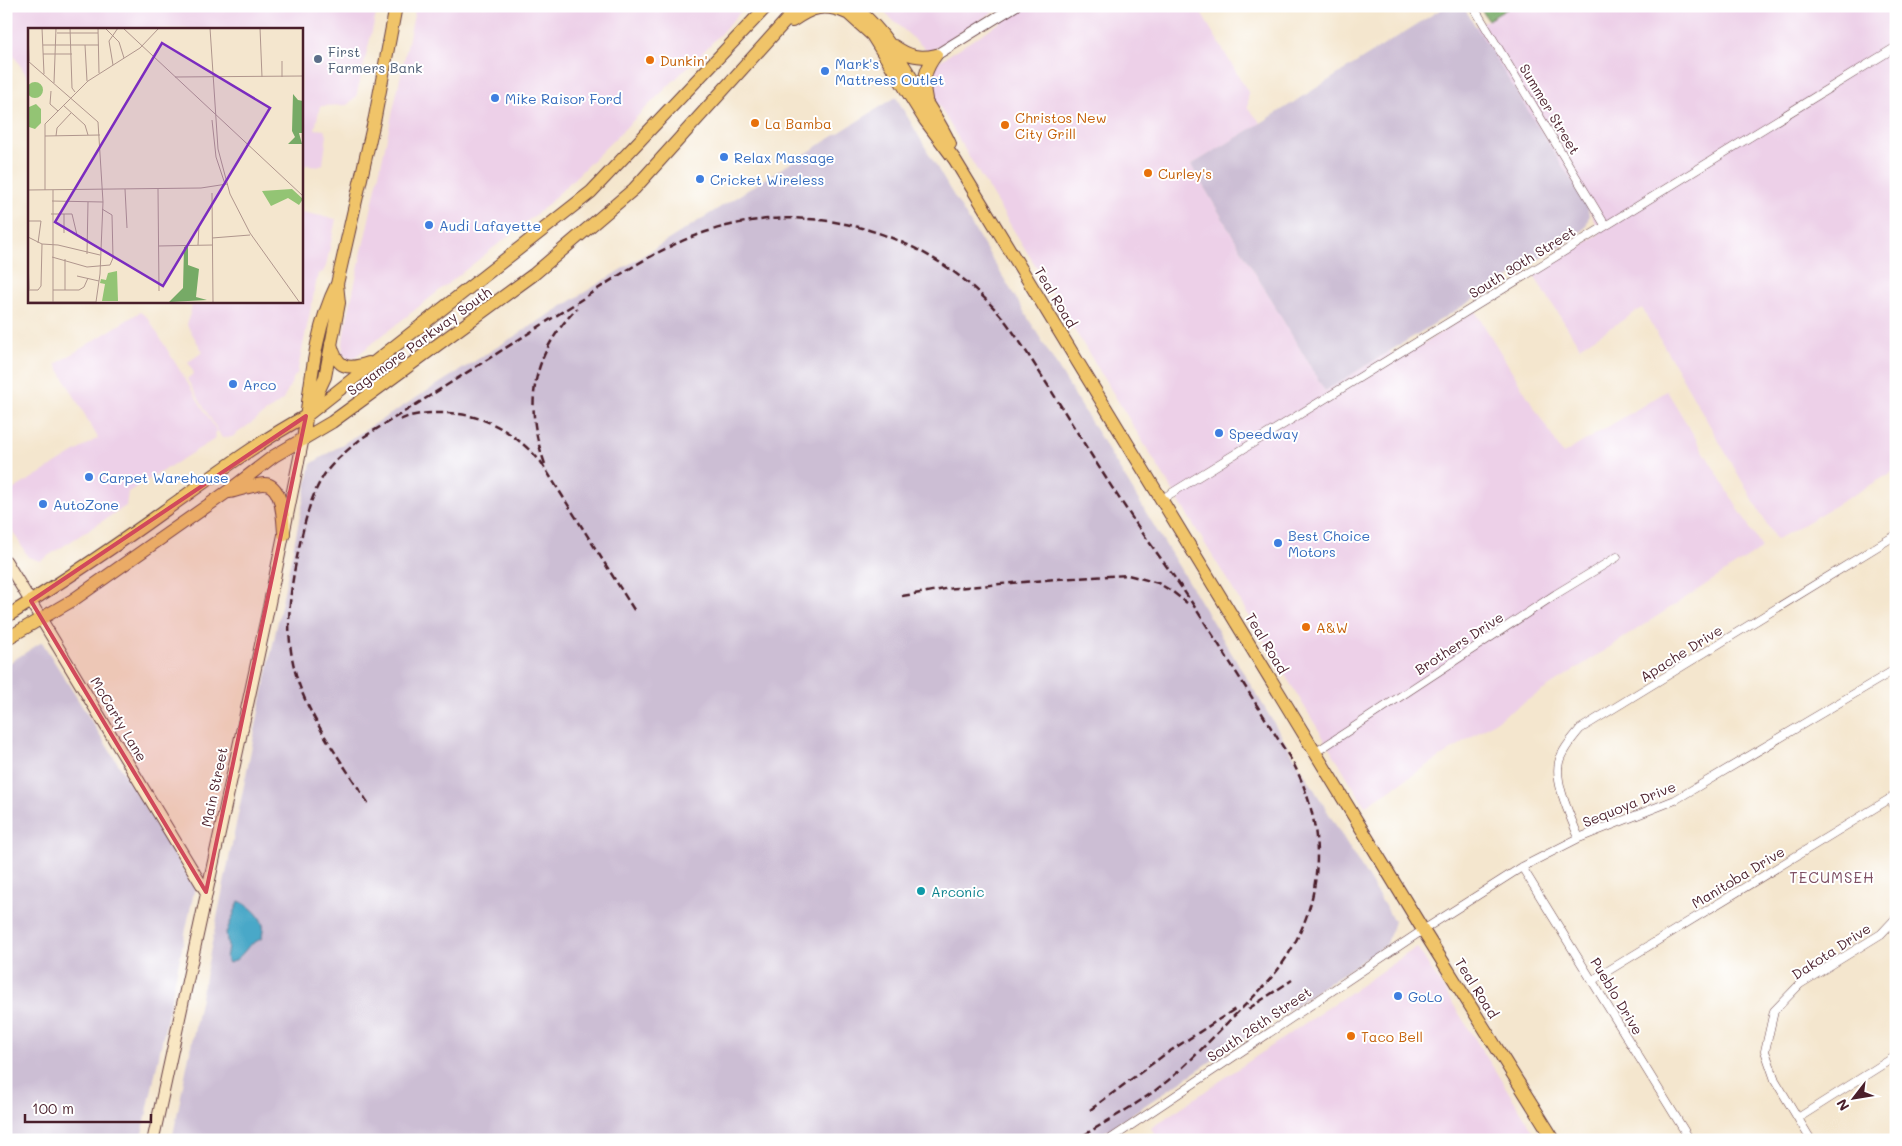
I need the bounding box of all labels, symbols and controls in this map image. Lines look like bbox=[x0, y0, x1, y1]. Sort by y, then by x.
inset map bbox=[28, 28, 302, 302]
place label: First Farmers Bank bbox=[328, 42, 422, 77]
place label: Dunkin' bbox=[660, 51, 708, 70]
marker: First Farmers Bank bbox=[312, 53, 324, 65]
marker: Dunkin' bbox=[644, 54, 656, 66]
place label: Mark's Mattress Outlet bbox=[835, 54, 944, 89]
street label: Summer Street bbox=[1515, 60, 1585, 158]
marker: Mark's Mattress Outlet bbox=[819, 65, 831, 77]
place label: Mike Raisor Ford bbox=[505, 89, 622, 108]
marker: Mike Raisor Ford bbox=[489, 92, 501, 104]
place label: Christos New City Grill bbox=[1015, 108, 1107, 143]
place label: La Bamba bbox=[765, 114, 832, 133]
marker: La Bamba bbox=[749, 117, 761, 129]
marker: Christos New City Grill bbox=[999, 119, 1011, 131]
place label: Relax Massage bbox=[734, 148, 834, 167]
marker: Relax Massage bbox=[718, 151, 730, 163]
place label: Curley's bbox=[1158, 164, 1212, 183]
marker: Curley's bbox=[1142, 167, 1154, 179]
place label: Cricket Wireless bbox=[710, 170, 824, 189]
marker: Cricket Wireless bbox=[694, 173, 706, 185]
place label: Audi Lafayette bbox=[439, 216, 541, 235]
marker: Audi Lafayette bbox=[423, 219, 435, 231]
street label: South 30th Street bbox=[1465, 222, 1579, 302]
street label: Teal Road bbox=[1030, 263, 1082, 331]
street label: Sagamore Parkway South bbox=[343, 282, 495, 400]
place label: Arco bbox=[243, 375, 276, 394]
marker: Arco bbox=[227, 378, 239, 390]
place label: Speedway bbox=[1229, 424, 1299, 443]
marker: Speedway bbox=[1213, 427, 1225, 439]
place label: Carpet Warehouse bbox=[99, 468, 229, 487]
marker: Carpet Warehouse bbox=[83, 471, 95, 483]
place label: AutoZone bbox=[53, 495, 119, 514]
marker: AutoZone bbox=[37, 498, 49, 510]
place label: Best Choice Motors bbox=[1288, 526, 1370, 561]
marker: Best Choice Motors bbox=[1272, 537, 1284, 549]
street label: Brothers Drive bbox=[1411, 607, 1507, 679]
street label: Teal Road bbox=[1241, 609, 1293, 677]
place label: A&W bbox=[1316, 618, 1348, 637]
street label: Apache Drive bbox=[1636, 620, 1726, 686]
marker: A&W bbox=[1300, 621, 1312, 633]
street label: McCarty Lane bbox=[86, 673, 152, 765]
street label: Main Street bbox=[196, 745, 232, 829]
street label: Sequoya Drive bbox=[1580, 777, 1678, 831]
street label: Manitoba Drive bbox=[1688, 842, 1788, 912]
district label: TECUMSEH bbox=[1789, 867, 1875, 887]
place label: Arconic bbox=[931, 882, 985, 901]
marker: Arconic bbox=[915, 885, 927, 897]
street label: Dakota Drive bbox=[1788, 918, 1874, 984]
street label: Teal Road bbox=[1451, 954, 1503, 1022]
street label: Pueblo Drive bbox=[1586, 954, 1648, 1038]
street label: South 26th Street bbox=[1203, 982, 1315, 1066]
place label: GoLo bbox=[1408, 987, 1442, 1006]
marker: GoLo bbox=[1392, 990, 1404, 1002]
place label: Taco Bell bbox=[1361, 1027, 1423, 1046]
marker: Taco Bell bbox=[1345, 1030, 1357, 1042]
north arrow bbox=[1830, 1074, 1880, 1124]
scale bar bbox=[25, 1091, 151, 1123]
text: N bbox=[1832, 1095, 1853, 1114]
text: 100 m bbox=[32, 1098, 74, 1118]

